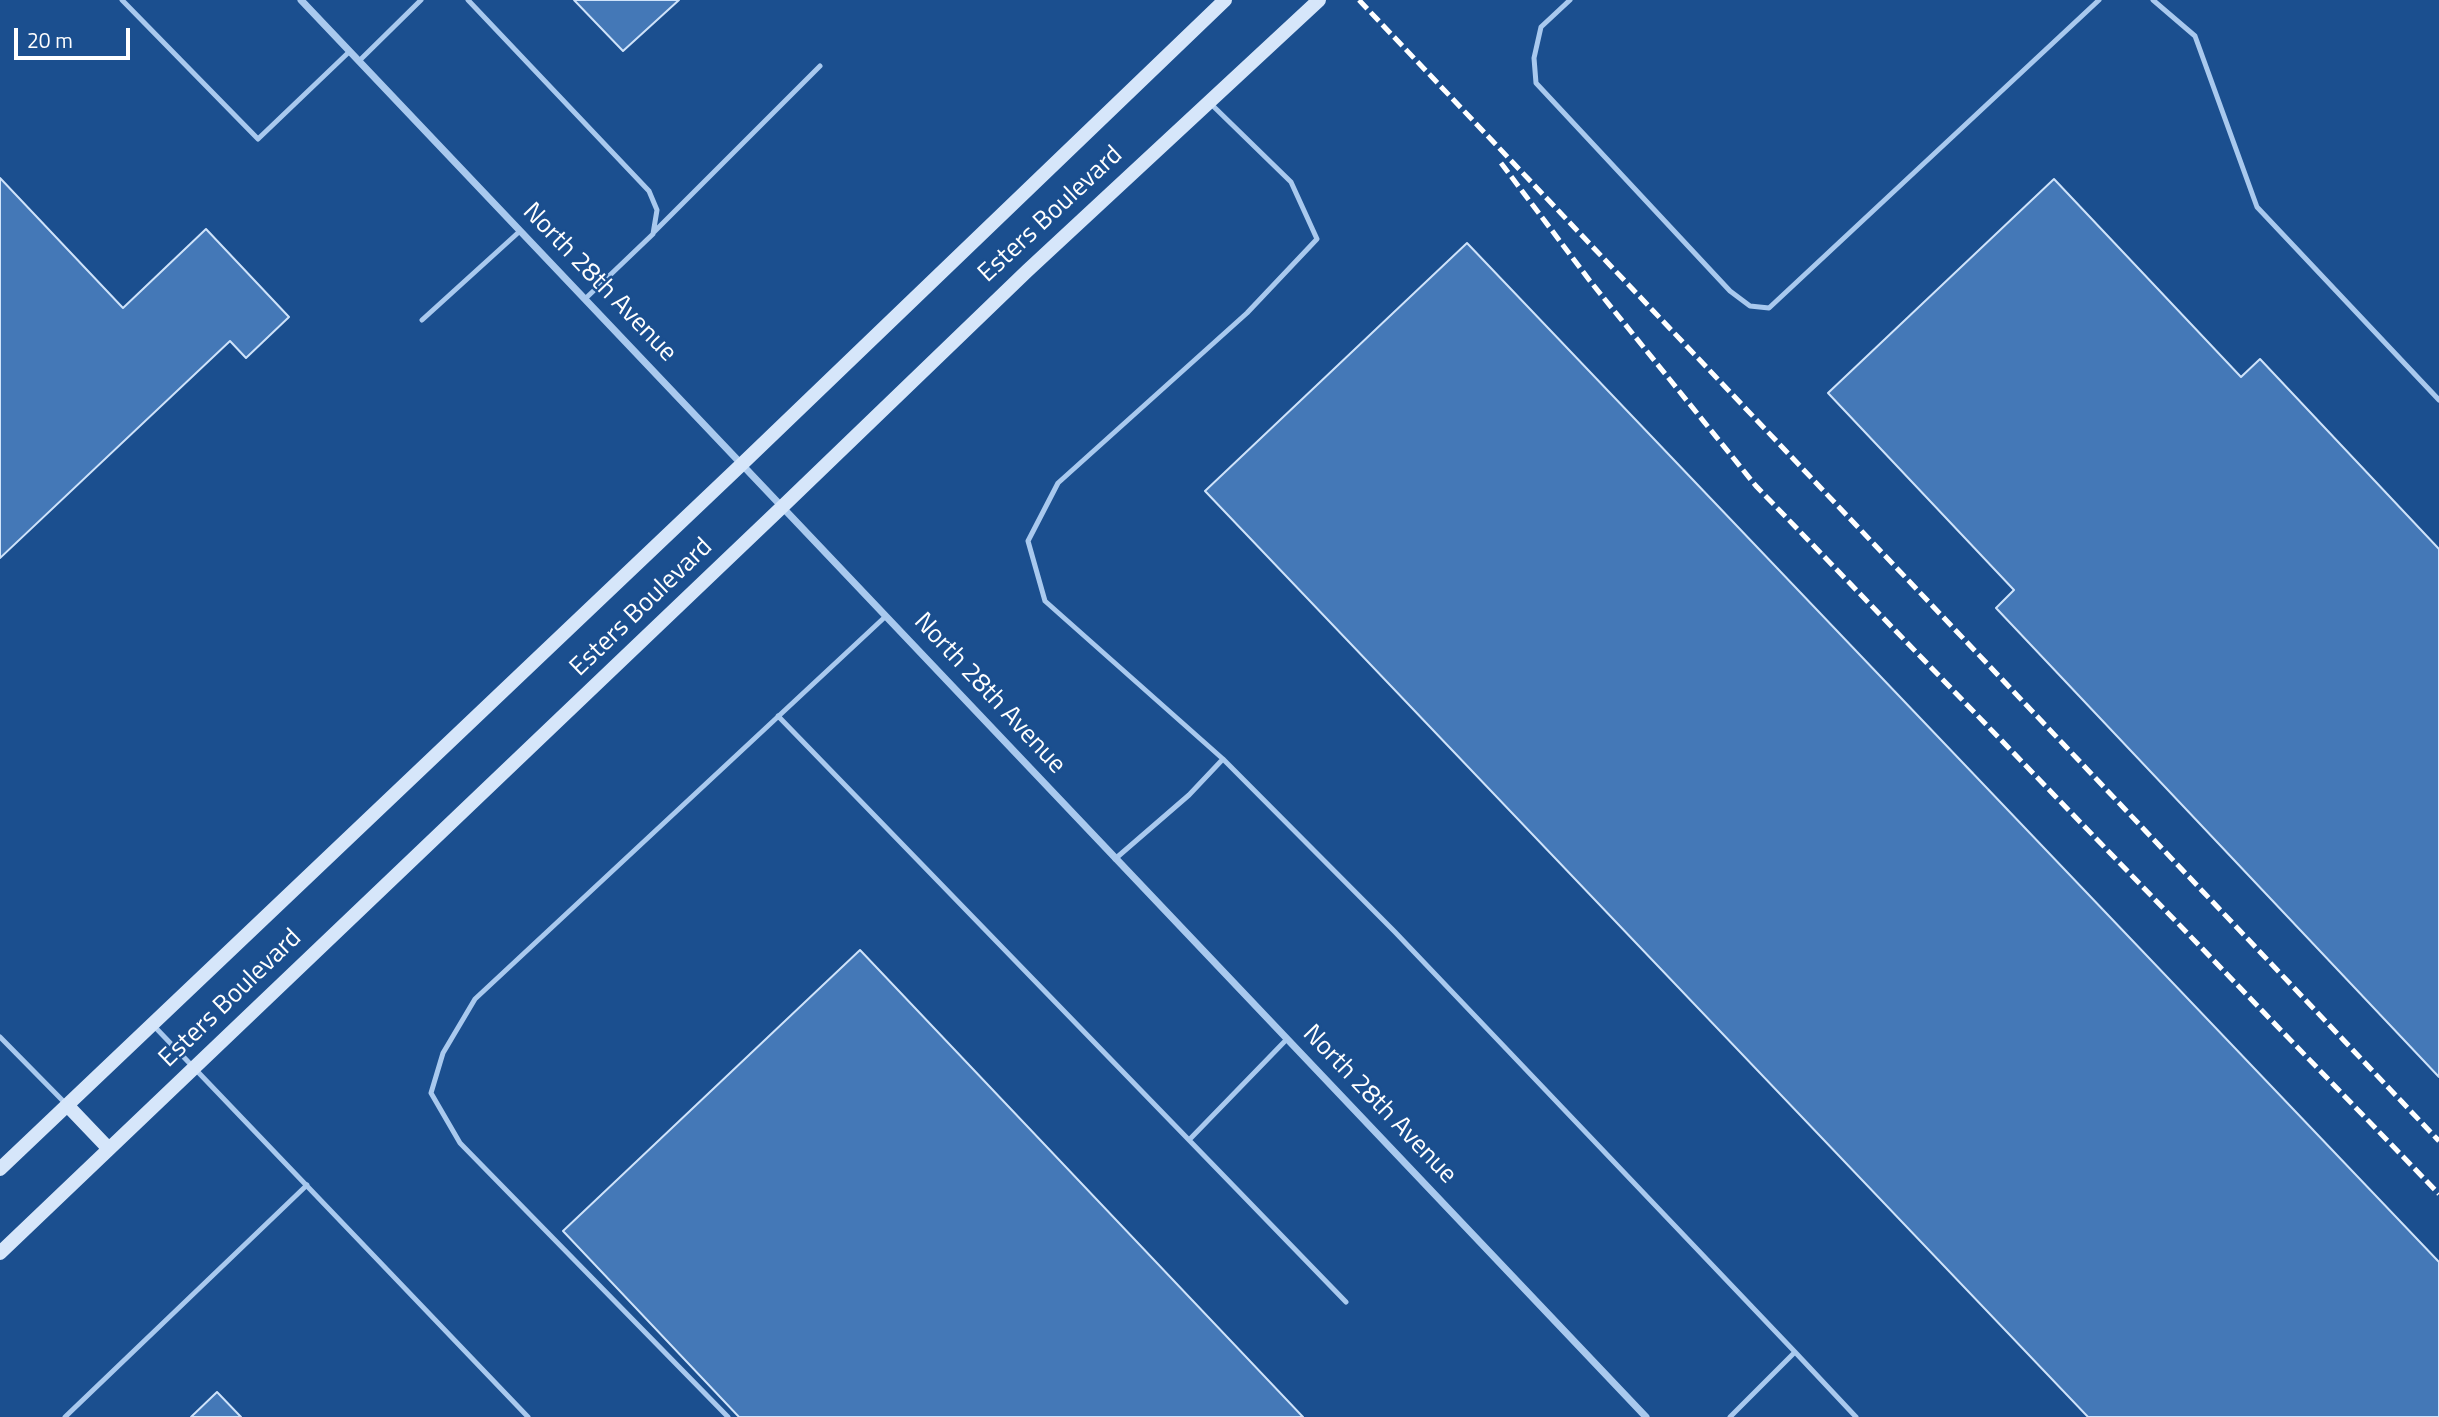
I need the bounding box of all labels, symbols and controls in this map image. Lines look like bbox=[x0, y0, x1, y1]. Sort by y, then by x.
scale bar bbox=[18, 14, 133, 58]
text: 20 m bbox=[27, 24, 73, 56]
street label: Esters Boulevard bbox=[972, 140, 1130, 290]
street label: North 28th Avenue bbox=[515, 197, 683, 369]
street label: Esters Boulevard bbox=[564, 532, 720, 684]
street label: North 28th Avenue bbox=[907, 607, 1071, 781]
street label: Esters Boulevard bbox=[153, 923, 309, 1075]
street label: North 28th Avenue bbox=[1295, 1019, 1463, 1191]

